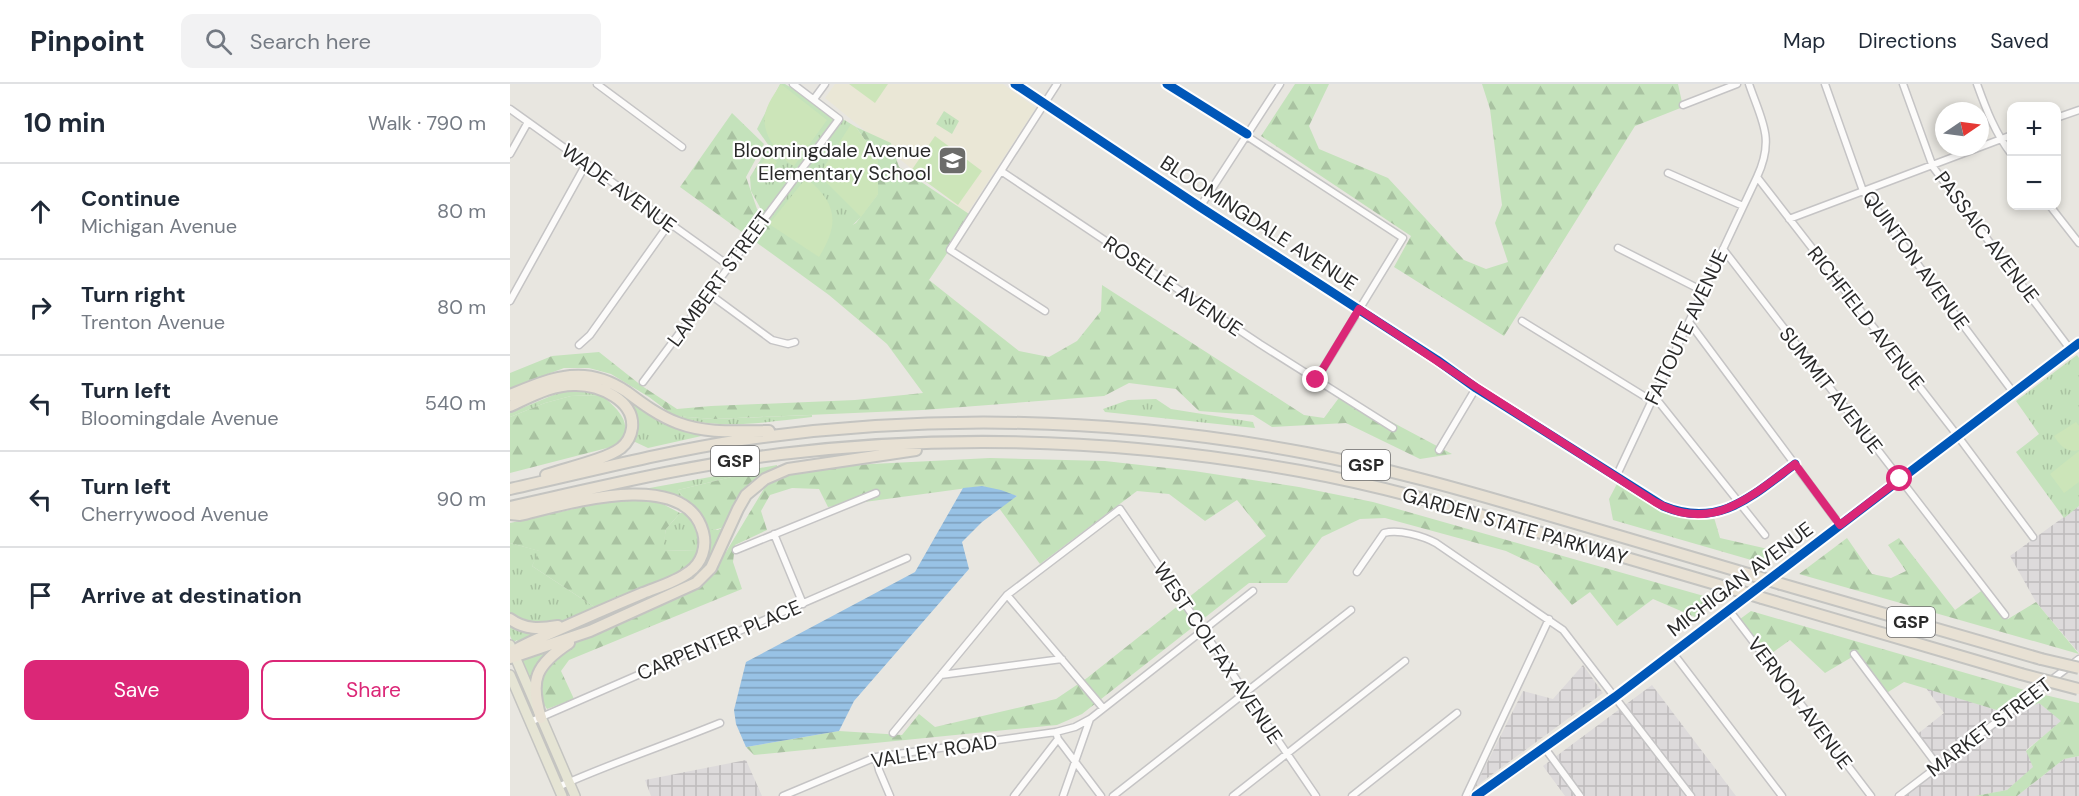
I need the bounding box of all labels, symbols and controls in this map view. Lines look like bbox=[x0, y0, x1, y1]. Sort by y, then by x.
search box bbox=[181, 14, 601, 68]
text: Pinpoint bbox=[30, 23, 145, 60]
icon: search bbox=[202, 25, 235, 58]
text: Search here bbox=[250, 27, 371, 56]
text: Map bbox=[1783, 27, 1825, 55]
text: Directions bbox=[1858, 27, 1957, 55]
text: Saved bbox=[1990, 27, 2049, 55]
north arrow bbox=[1935, 102, 1989, 156]
map controls bbox=[2007, 102, 2061, 210]
button: + bbox=[2007, 102, 2061, 156]
text: 10 min bbox=[24, 106, 106, 140]
text: Walk · 790 m bbox=[368, 110, 486, 136]
place label: Bloomingdale Avenue Elementary School bbox=[733, 137, 931, 186]
street label: WADE AVENUE bbox=[556, 138, 682, 238]
school or university icon: Bloomingdale Avenue Elementary School bbox=[936, 145, 968, 177]
street label: BLOOMINGDALE AVENUE bbox=[1155, 149, 1363, 297]
button: − bbox=[2007, 156, 2061, 210]
street label: PASSAIC AVENUE bbox=[1929, 166, 2045, 308]
text: Continue bbox=[81, 184, 180, 213]
street label: QUINTON AVENUE bbox=[1857, 185, 1975, 335]
icon: ahead bbox=[24, 195, 57, 228]
text: 80 m bbox=[437, 198, 486, 224]
street label: LAMBERT STREET bbox=[661, 206, 777, 352]
text: Michigan Avenue bbox=[81, 213, 237, 239]
street label: ROSELLE AVENUE bbox=[1098, 230, 1248, 342]
street label: RICHFIELD AVENUE bbox=[1802, 241, 1930, 395]
street label: FAITOUTE AVENUE bbox=[1639, 245, 1733, 409]
text: Turn right bbox=[81, 280, 186, 309]
icon: right bbox=[24, 291, 57, 324]
text: 80 m bbox=[437, 294, 486, 320]
text: Trenton Avenue bbox=[81, 309, 225, 335]
street label: SUMMIT AVENUE bbox=[1773, 321, 1889, 459]
route end bbox=[1302, 366, 1328, 392]
text: Turn left bbox=[81, 376, 171, 405]
icon: left bbox=[24, 387, 57, 420]
text: 540 m bbox=[425, 390, 486, 416]
text: Bloomingdale Avenue bbox=[81, 405, 279, 431]
road number: GSP bbox=[711, 446, 759, 476]
road number: GSP bbox=[1342, 450, 1390, 480]
route start bbox=[1886, 465, 1912, 491]
text: Turn left bbox=[81, 472, 171, 501]
street label: GARDEN STATE PARKWAY bbox=[1399, 481, 1631, 571]
icon: left bbox=[24, 483, 57, 516]
text: 90 m bbox=[437, 486, 486, 512]
text: Cherrywood Avenue bbox=[81, 501, 269, 527]
street label: MICHIGAN AVENUE bbox=[1662, 516, 1818, 642]
street label: WEST COLFAX AVENUE bbox=[1148, 557, 1288, 749]
icon: arrive bbox=[24, 579, 57, 612]
text: Arrive at destination bbox=[81, 581, 302, 610]
street label: CARPENTER PLACE bbox=[633, 594, 805, 686]
road number: GSP bbox=[1887, 607, 1935, 637]
street label: VERNON AVENUE bbox=[1742, 632, 1858, 774]
button: Save bbox=[24, 660, 249, 720]
button: Share bbox=[261, 660, 486, 720]
street label: MARKET STREET bbox=[1921, 672, 2057, 782]
street label: VALLEY ROAD bbox=[869, 728, 999, 774]

